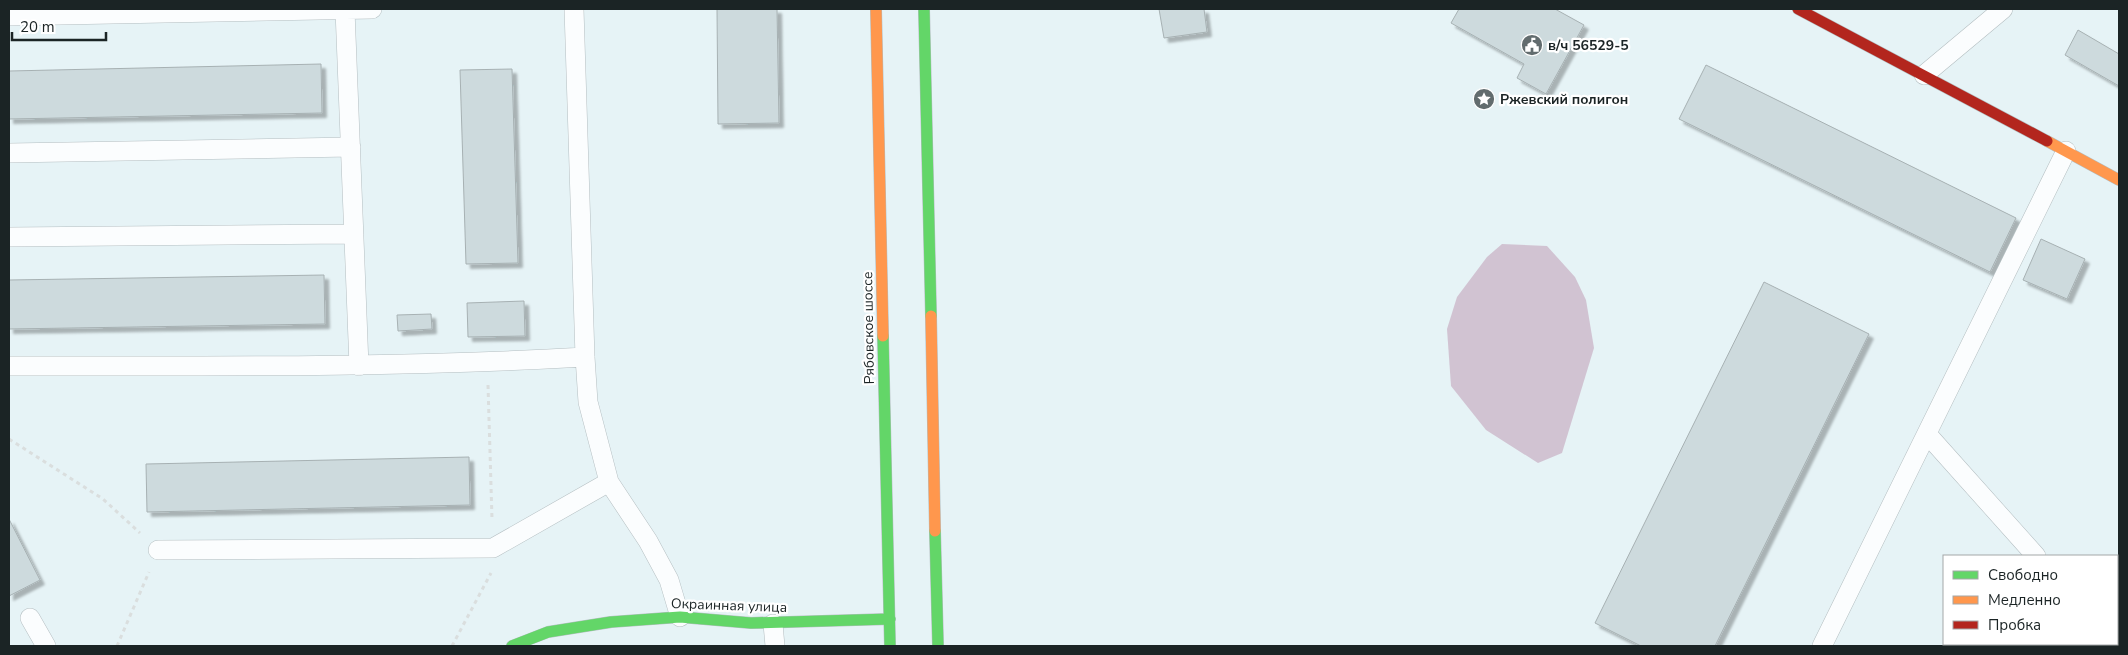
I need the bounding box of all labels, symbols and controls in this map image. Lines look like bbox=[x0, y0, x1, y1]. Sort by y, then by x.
scale bar bbox=[12, 10, 106, 42]
text: 20 m bbox=[20, 17, 55, 37]
public building icon: в/ч 56529-5 bbox=[1520, 33, 1544, 57]
place label: в/ч 56529-5 bbox=[1548, 36, 1629, 55]
place icon: Ржевский полигон bbox=[1472, 87, 1496, 111]
place label: Ржевский полигон bbox=[1500, 90, 1628, 109]
street label: Рябовское шоссе bbox=[858, 271, 879, 385]
legend bbox=[1943, 555, 2118, 645]
text: Свободно bbox=[1988, 565, 2058, 585]
text: Медленно bbox=[1988, 590, 2061, 610]
street label: Окраинная улица bbox=[671, 594, 787, 617]
text: Пробка bbox=[1988, 615, 2041, 635]

